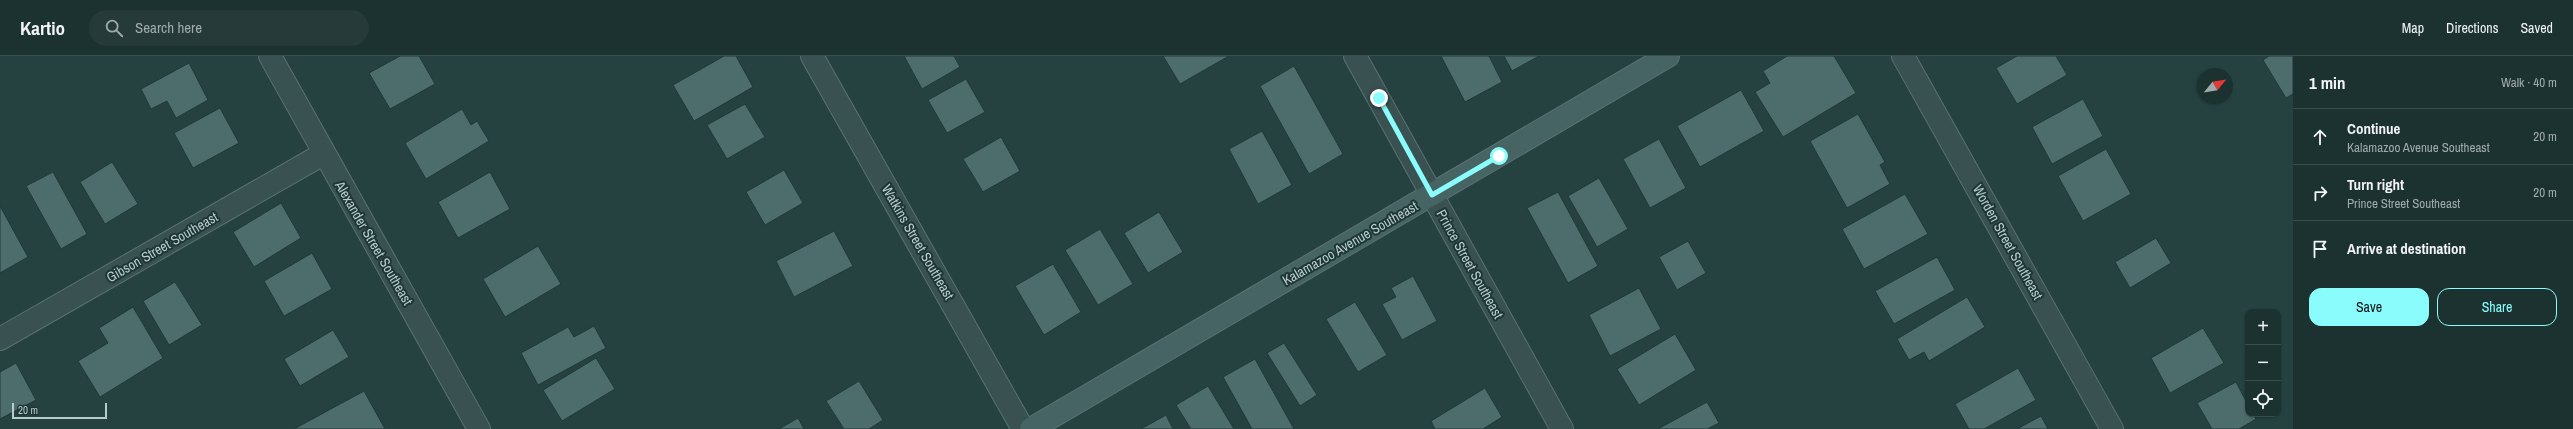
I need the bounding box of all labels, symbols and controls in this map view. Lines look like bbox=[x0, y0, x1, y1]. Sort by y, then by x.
search box bbox=[89, 10, 369, 46]
text: Kartio bbox=[20, 15, 65, 41]
icon: search bbox=[103, 17, 125, 39]
text: Search here bbox=[135, 17, 202, 38]
text: Map bbox=[2402, 19, 2424, 37]
text: Directions bbox=[2446, 19, 2498, 37]
text: Saved bbox=[2520, 19, 2553, 37]
north arrow bbox=[2197, 68, 2233, 104]
text: 1 min bbox=[2309, 71, 2345, 94]
text: Walk · 40 m bbox=[2501, 74, 2557, 91]
route end bbox=[1370, 89, 1388, 107]
text: Continue bbox=[2347, 118, 2400, 139]
icon: ahead bbox=[2309, 126, 2331, 148]
text: 20 m bbox=[2533, 128, 2557, 145]
text: Kalamazoo Avenue Southeast bbox=[2347, 139, 2490, 156]
route start bbox=[1490, 147, 1508, 165]
text: Turn right bbox=[2347, 174, 2404, 195]
street label: Alexander Street Southeast bbox=[331, 177, 417, 308]
street label: Watkins Street Southeast bbox=[878, 181, 958, 303]
street label: Worden Street Southeast bbox=[1969, 181, 2047, 303]
icon: right bbox=[2309, 182, 2331, 204]
text: 20 m bbox=[2533, 184, 2557, 201]
text: Prince Street Southeast bbox=[2347, 195, 2460, 212]
street label: Kalamazoo Avenue Southeast bbox=[1279, 197, 1421, 289]
street label: Prince Street Southeast bbox=[1433, 206, 1507, 322]
street label: Gibson Street Southeast bbox=[103, 208, 221, 286]
icon: arrive bbox=[2309, 238, 2331, 260]
text: Arrive at destination bbox=[2347, 238, 2466, 259]
button: Save bbox=[2309, 288, 2429, 326]
button: Share bbox=[2437, 288, 2557, 326]
map controls bbox=[2245, 309, 2281, 417]
button: + bbox=[2245, 309, 2281, 345]
button: − bbox=[2245, 345, 2281, 381]
button: locate bbox=[2245, 381, 2281, 417]
scale bar bbox=[12, 401, 107, 420]
text: 20 m bbox=[18, 403, 38, 417]

